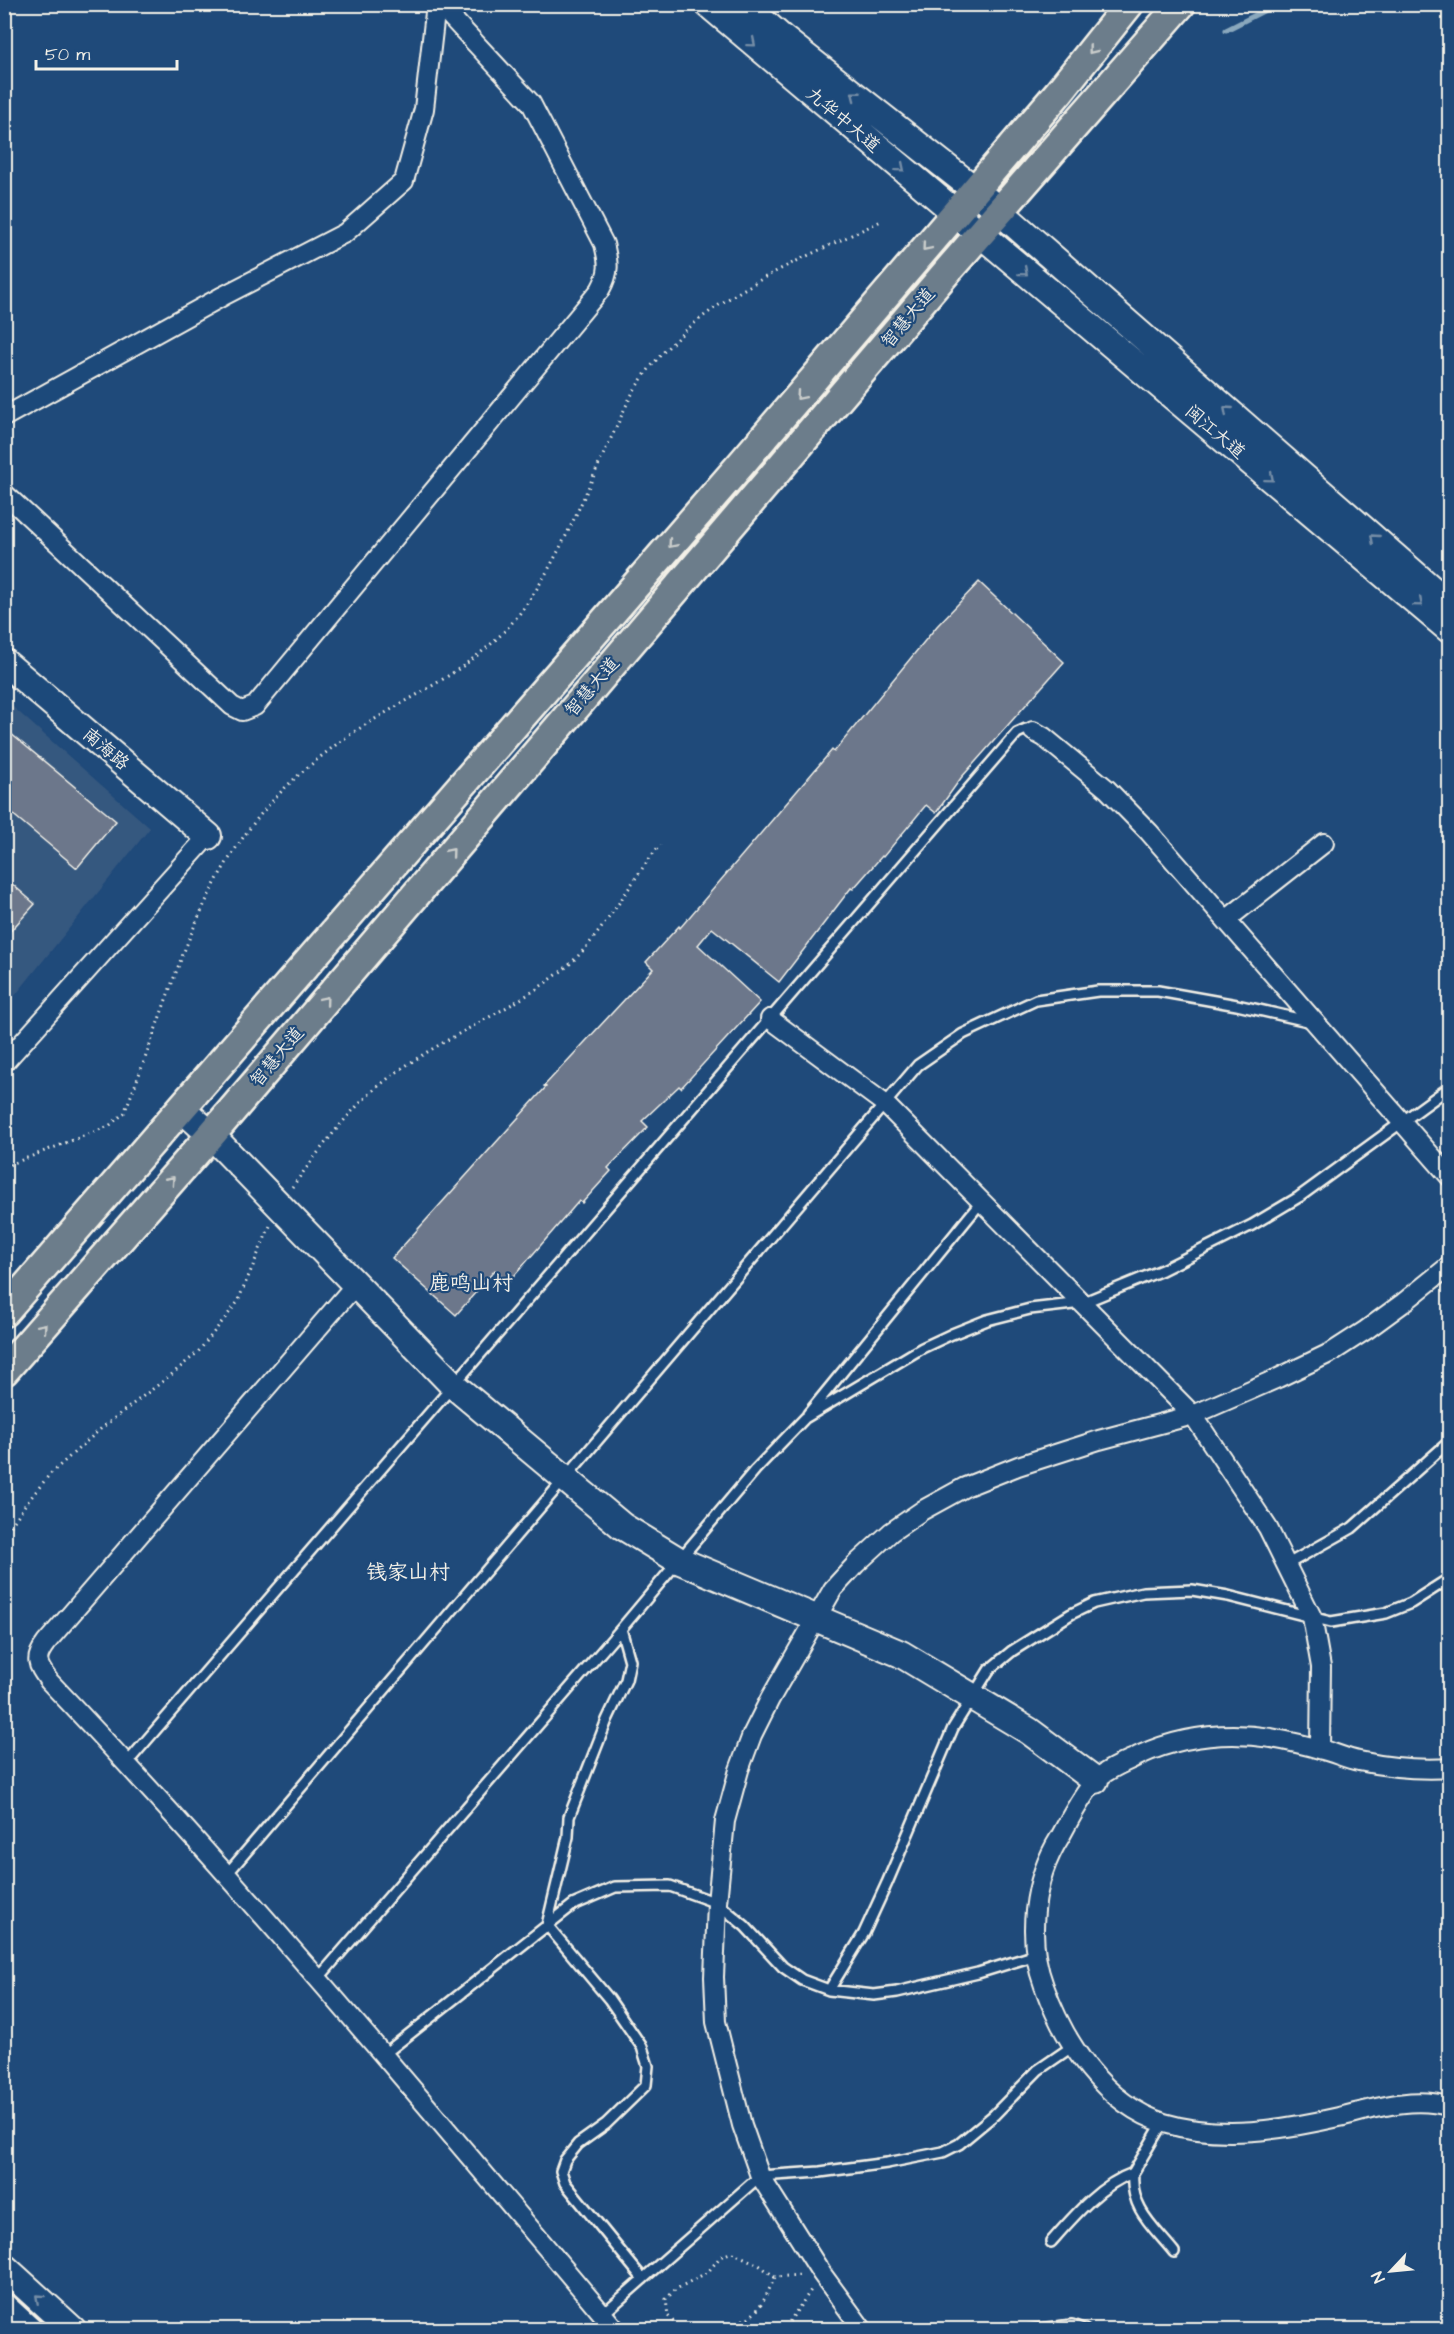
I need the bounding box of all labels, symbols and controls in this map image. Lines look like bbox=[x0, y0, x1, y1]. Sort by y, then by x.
scale bar bbox=[36, 33, 177, 71]
one-way arrow bbox=[745, 36, 756, 47]
text: 50 m bbox=[45, 42, 90, 67]
one-way arrow bbox=[1088, 43, 1099, 54]
street label: 九华中大道 bbox=[800, 81, 886, 159]
one-way arrow bbox=[851, 92, 862, 103]
one-way arrow bbox=[894, 161, 905, 172]
one-way arrow bbox=[922, 240, 933, 251]
one-way arrow bbox=[1017, 264, 1028, 275]
street label: 智慧大道 bbox=[875, 282, 941, 354]
one-way arrow bbox=[796, 389, 807, 400]
street label: 闽江大道 bbox=[1179, 399, 1251, 465]
one-way arrow bbox=[1223, 406, 1234, 417]
one-way arrow bbox=[1263, 471, 1274, 482]
one-way arrow bbox=[1370, 535, 1381, 546]
one-way arrow bbox=[668, 537, 679, 547]
one-way arrow bbox=[1412, 596, 1423, 607]
street label: 智慧大道 bbox=[559, 652, 625, 722]
street label: 南海路 bbox=[77, 722, 135, 776]
one-way arrow bbox=[444, 848, 455, 859]
one-way arrow bbox=[318, 996, 329, 1007]
street label: 智慧大道 bbox=[244, 1021, 310, 1093]
one-way arrow bbox=[164, 1176, 175, 1187]
district label: 鹿鸣山村 bbox=[429, 1269, 513, 1298]
one-way arrow bbox=[36, 1323, 47, 1334]
district label: 钱家山村 bbox=[366, 1558, 450, 1587]
north arrow bbox=[1361, 2241, 1421, 2301]
text: N bbox=[1366, 2268, 1391, 2286]
one-way arrow bbox=[35, 2294, 45, 2305]

